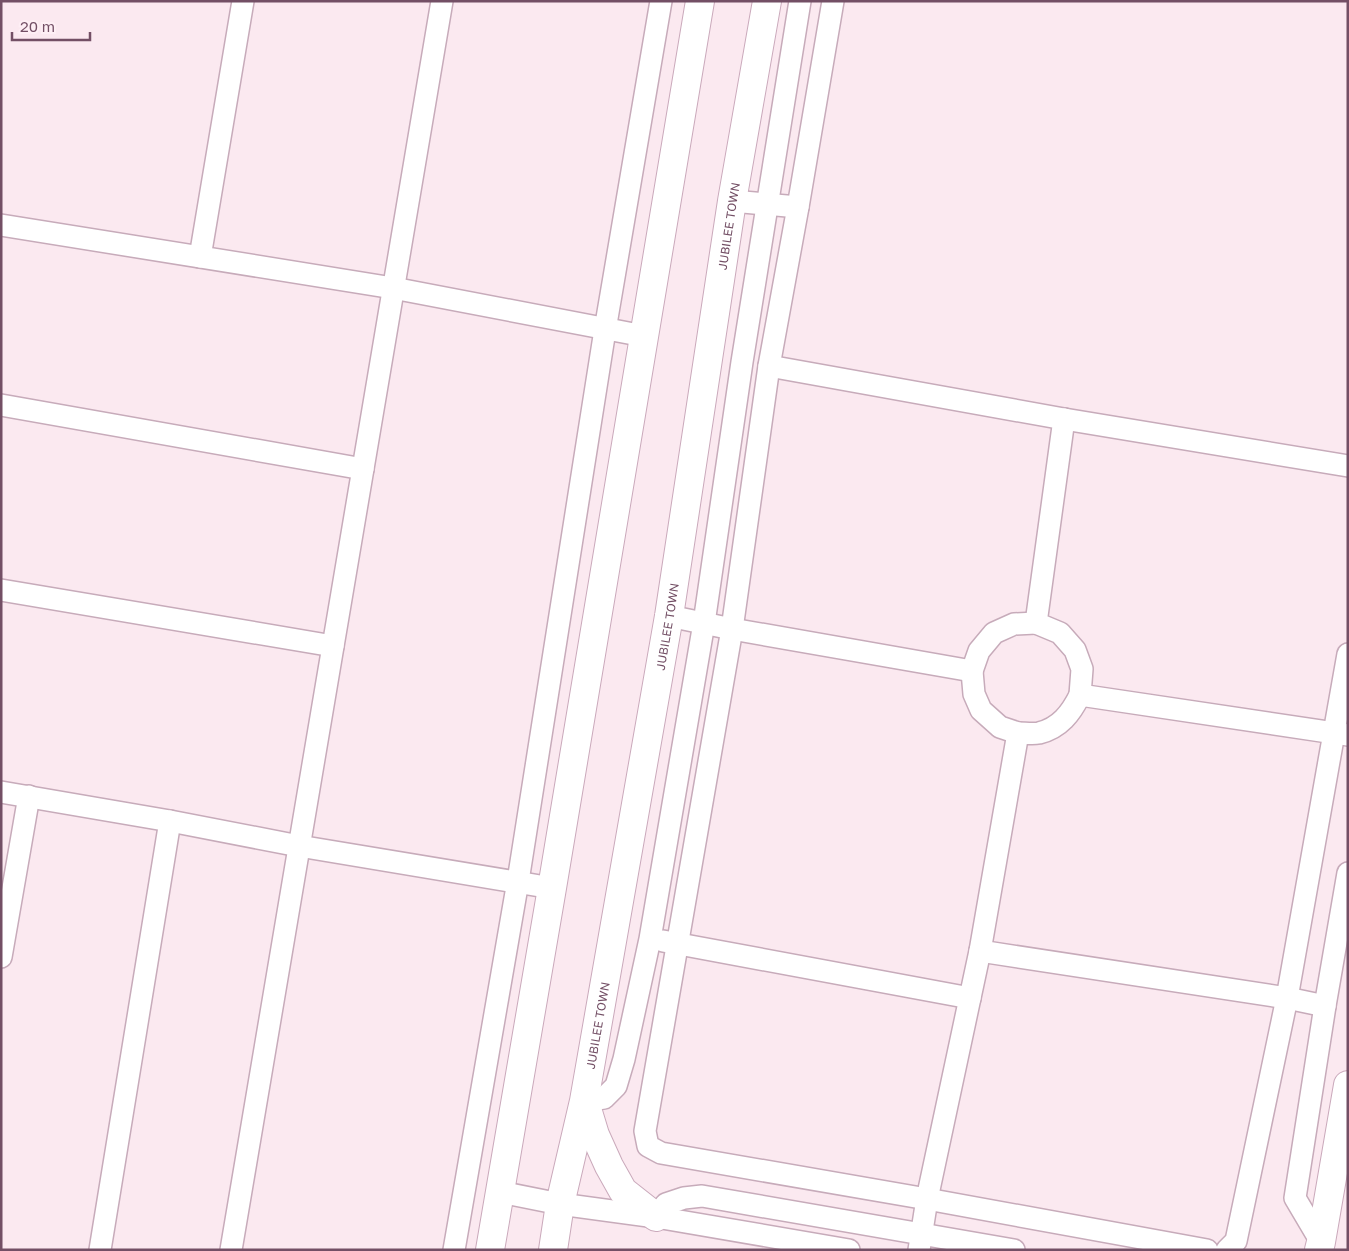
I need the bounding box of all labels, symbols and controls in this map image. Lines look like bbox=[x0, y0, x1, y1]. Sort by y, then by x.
scale bar bbox=[12, 10, 90, 42]
text: 20 m bbox=[20, 17, 55, 35]
street label: JUBILEE TOWN bbox=[714, 181, 743, 271]
street label: JUBILEE TOWN bbox=[652, 582, 681, 671]
street label: JUBILEE TOWN bbox=[582, 981, 612, 1070]

